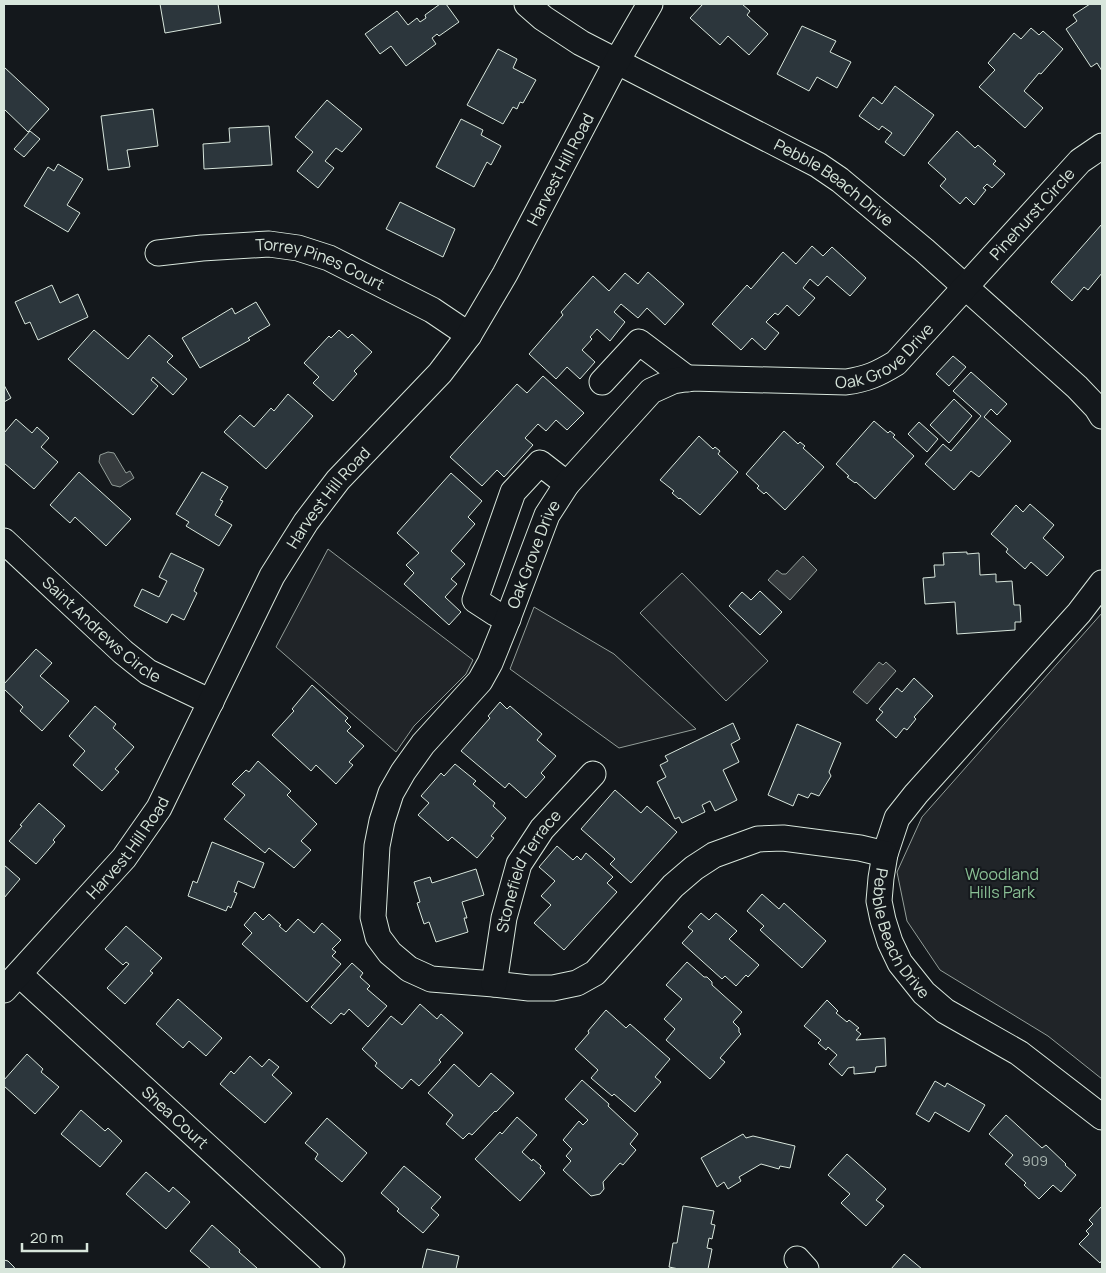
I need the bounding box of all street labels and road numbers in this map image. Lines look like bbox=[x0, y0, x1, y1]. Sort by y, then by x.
street label: Harvest Hill Road bbox=[521, 109, 599, 229]
street label: Pebble Beach Drive bbox=[770, 133, 898, 231]
street label: Pinehurst Circle bbox=[984, 163, 1080, 265]
street label: Torrey Pines Court bbox=[255, 233, 388, 295]
street label: Oak Grove Drive bbox=[835, 318, 938, 393]
street label: Harvest Hill Road bbox=[281, 442, 375, 553]
street label: Oak Grove Drive bbox=[502, 495, 565, 612]
street label: Saint Andrews Circle bbox=[38, 571, 164, 688]
street label: Harvest Hill Road bbox=[81, 793, 174, 903]
street label: Stonefield Terrace bbox=[491, 805, 566, 934]
street label: Pebble Beach Drive bbox=[867, 866, 935, 1003]
street label: Shea Court bbox=[137, 1081, 213, 1154]

